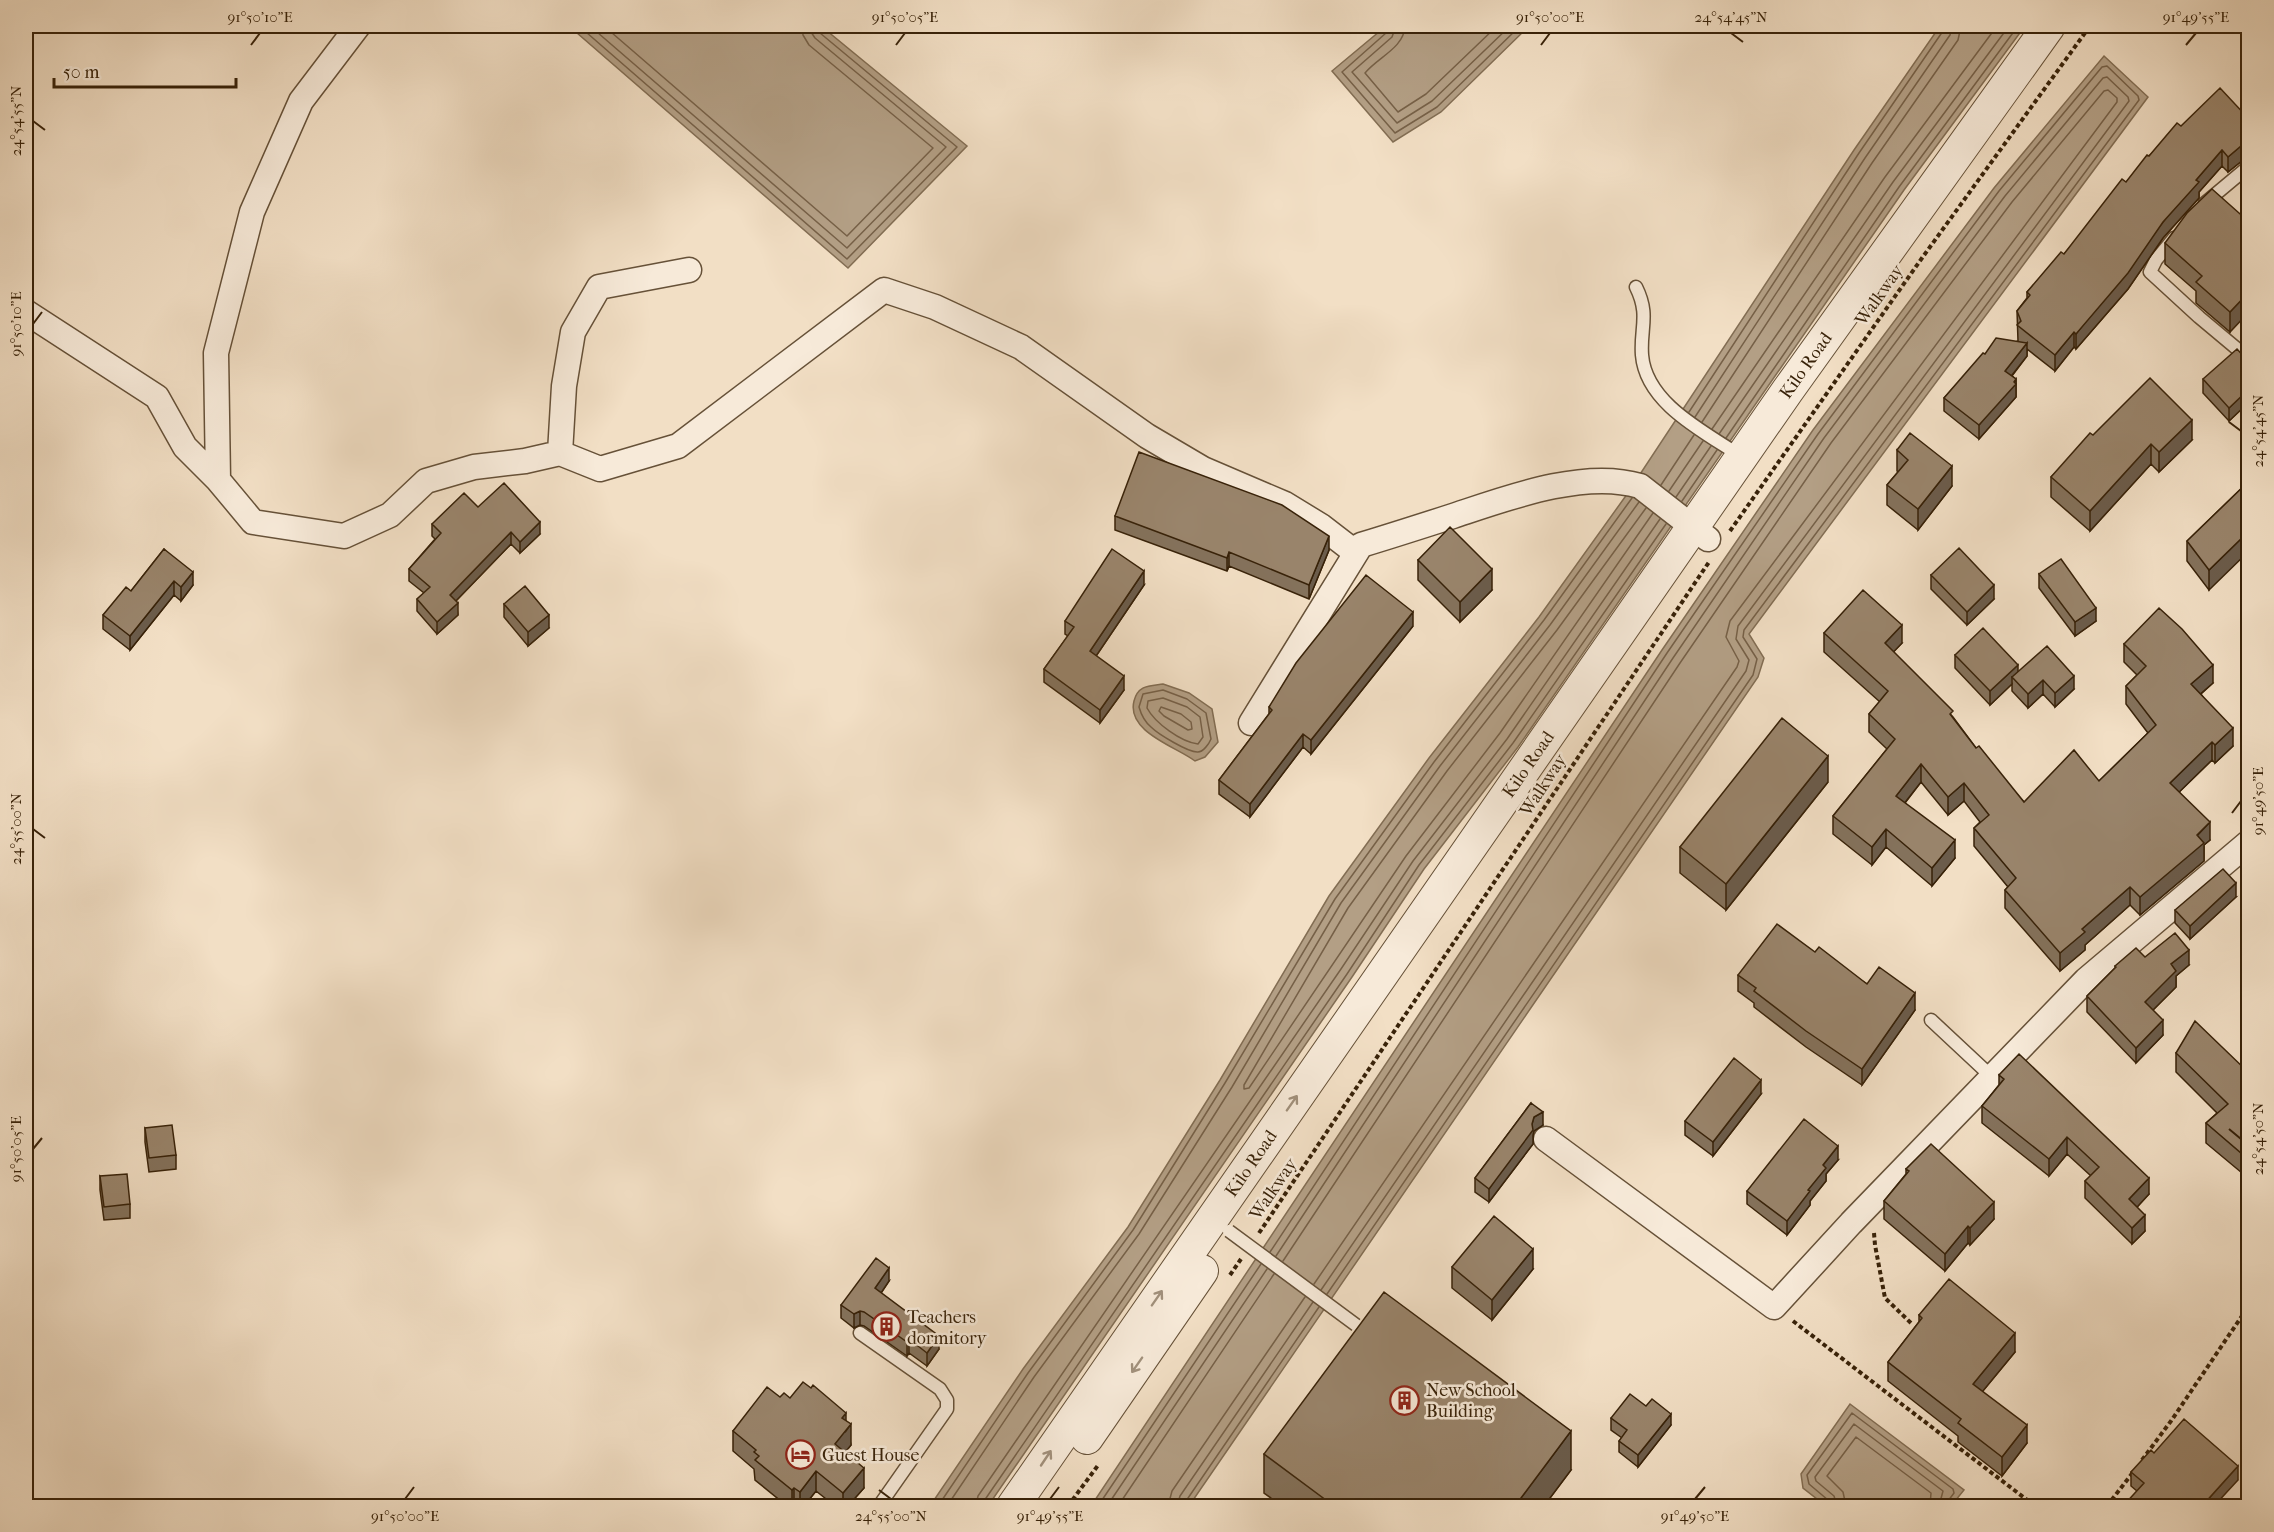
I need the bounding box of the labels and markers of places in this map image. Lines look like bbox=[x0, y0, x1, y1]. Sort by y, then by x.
place label: Teachers dormitory bbox=[907, 1307, 988, 1349]
building icon: Teachers dormitory bbox=[870, 1311, 902, 1343]
place label: New School Building bbox=[1426, 1380, 1516, 1422]
building icon: New School Building bbox=[1389, 1384, 1421, 1416]
hotel icon: Guest House bbox=[785, 1439, 817, 1471]
place label: Guest House bbox=[822, 1445, 919, 1466]

